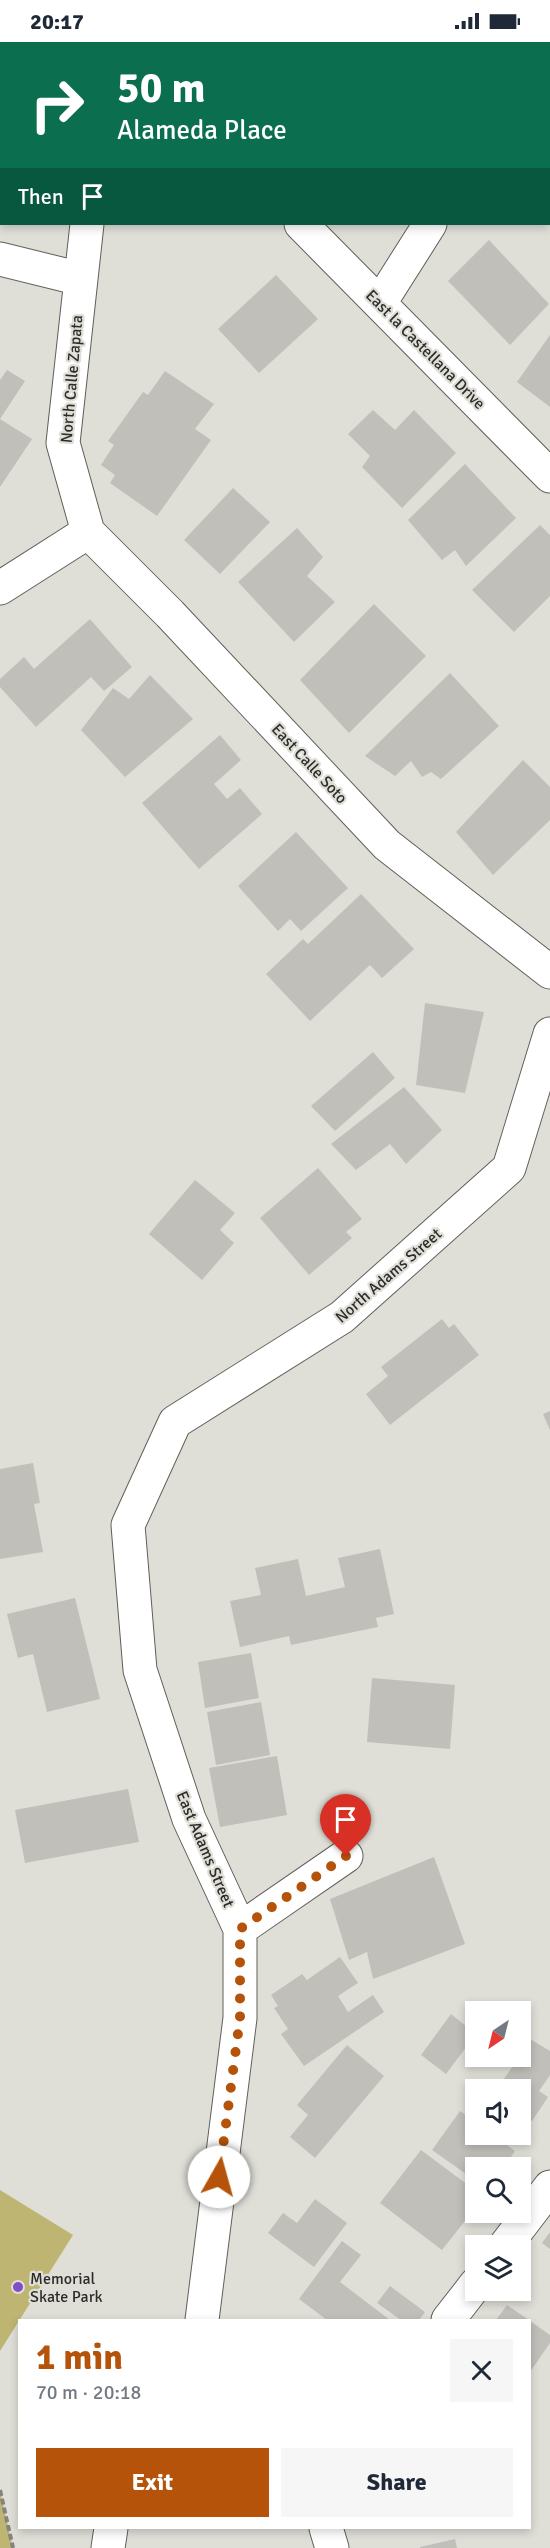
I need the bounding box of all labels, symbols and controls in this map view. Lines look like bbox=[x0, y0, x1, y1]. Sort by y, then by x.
text: 20:17 bbox=[30, 8, 84, 35]
text: 50 m bbox=[117, 63, 206, 114]
icon: right bbox=[18, 66, 96, 144]
text: Alameda Place bbox=[117, 114, 287, 147]
icon: arrive bbox=[76, 180, 109, 213]
text: Then bbox=[18, 183, 64, 210]
street label: East la Castellana Drive bbox=[361, 286, 489, 414]
street label: North Calle Zapata bbox=[56, 314, 88, 444]
street label: East Calle Soto bbox=[267, 719, 351, 808]
street label: North Adams Street bbox=[331, 1224, 446, 1327]
street label: East Adams Street bbox=[172, 1788, 239, 1911]
pin bbox=[320, 1794, 371, 1856]
icon: arrive bbox=[329, 1803, 362, 1836]
north arrow bbox=[465, 2001, 531, 2067]
map controls bbox=[465, 2001, 531, 2301]
button: sound bbox=[465, 2079, 531, 2145]
position arrow bbox=[187, 2145, 251, 2209]
button: search bbox=[465, 2157, 531, 2223]
button: layers bbox=[465, 2235, 531, 2301]
place label: Memorial Skate Park bbox=[30, 2269, 103, 2307]
marker: Memorial Skate Park bbox=[11, 2280, 25, 2294]
text: 1 min bbox=[36, 2335, 123, 2380]
button: close bbox=[450, 2339, 513, 2402]
text: 70 m · 20:18 bbox=[36, 2380, 141, 2405]
button: Exit bbox=[36, 2448, 269, 2517]
button: Share bbox=[281, 2448, 513, 2517]

